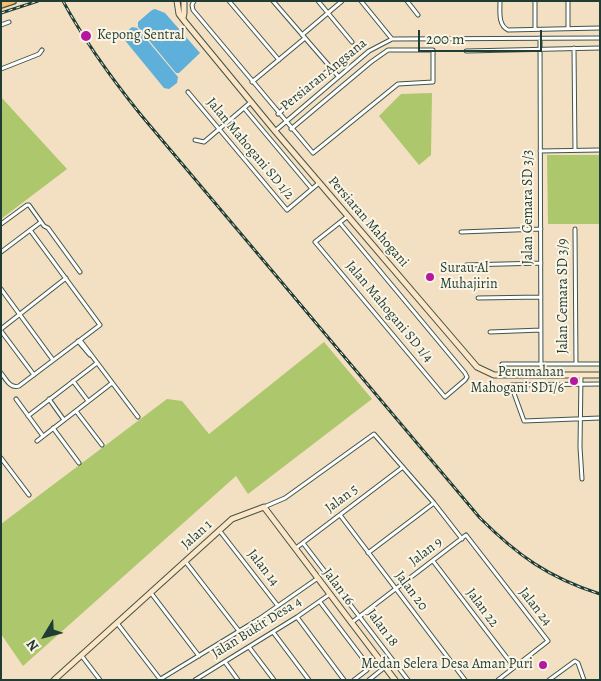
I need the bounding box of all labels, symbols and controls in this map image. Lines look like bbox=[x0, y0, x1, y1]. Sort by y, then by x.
scale bar bbox=[421, 20, 545, 52]
place label: Kepong Sentral bbox=[97, 28, 184, 44]
marker: Kepong Sentral bbox=[79, 29, 93, 43]
text: 200 m bbox=[426, 29, 465, 49]
street label: Persiaran Angsana bbox=[278, 35, 370, 115]
street label: Jalan Mahogani SD 1/2 bbox=[203, 95, 297, 203]
street label: Jalan Cemara SD 3/3 bbox=[521, 150, 537, 264]
street label: Persiaran Mahogani bbox=[324, 173, 412, 271]
street label: Jalan Cemara SD 3/9 bbox=[556, 238, 572, 354]
street label: Jalan Mahogani SD 1/4 bbox=[342, 258, 436, 366]
place label: Surau Al Muhajirin bbox=[440, 261, 498, 294]
marker: Surau Al Muhajirin bbox=[424, 271, 436, 283]
place label: Perumahan Mahogani SD1/6 bbox=[470, 365, 564, 398]
marker: Perumahan Mahogani SD1/6 bbox=[568, 375, 580, 387]
street label: Jalan 5 bbox=[322, 481, 362, 517]
street label: Jalan 1 bbox=[178, 517, 216, 553]
street label: Jalan 9 bbox=[406, 534, 446, 570]
street label: Jalan 14 bbox=[243, 546, 283, 590]
street label: Jalan 16 bbox=[319, 565, 357, 609]
street label: Jalan 20 bbox=[391, 568, 431, 614]
street label: Jalan 24 bbox=[515, 584, 555, 630]
street label: Jalan 22 bbox=[462, 585, 502, 631]
street label: Jalan Bukit Desa 4 bbox=[209, 594, 305, 662]
street label: Jalan 18 bbox=[362, 606, 402, 650]
north arrow bbox=[20, 611, 70, 661]
text: N bbox=[22, 636, 43, 655]
place label: Medan Selera Desa Aman Puri bbox=[361, 657, 533, 673]
marker: Medan Selera Desa Aman Puri bbox=[537, 659, 549, 671]

